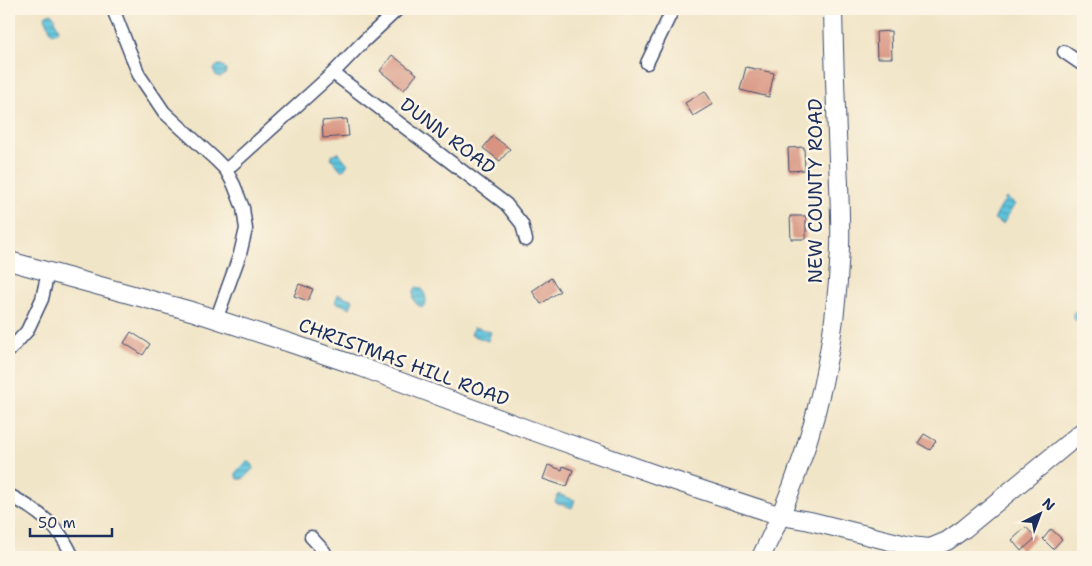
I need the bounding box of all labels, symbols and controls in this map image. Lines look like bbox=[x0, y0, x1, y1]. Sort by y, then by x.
street label: DUNN ROAD bbox=[395, 92, 501, 180]
street label: NEW COUNTY ROAD bbox=[803, 99, 828, 283]
street label: CHRISTMAS HILL ROAD bbox=[295, 312, 513, 412]
north arrow bbox=[1014, 488, 1064, 538]
text: N bbox=[1039, 494, 1059, 515]
scale bar bbox=[30, 506, 112, 538]
text: 50 m bbox=[38, 513, 76, 533]

